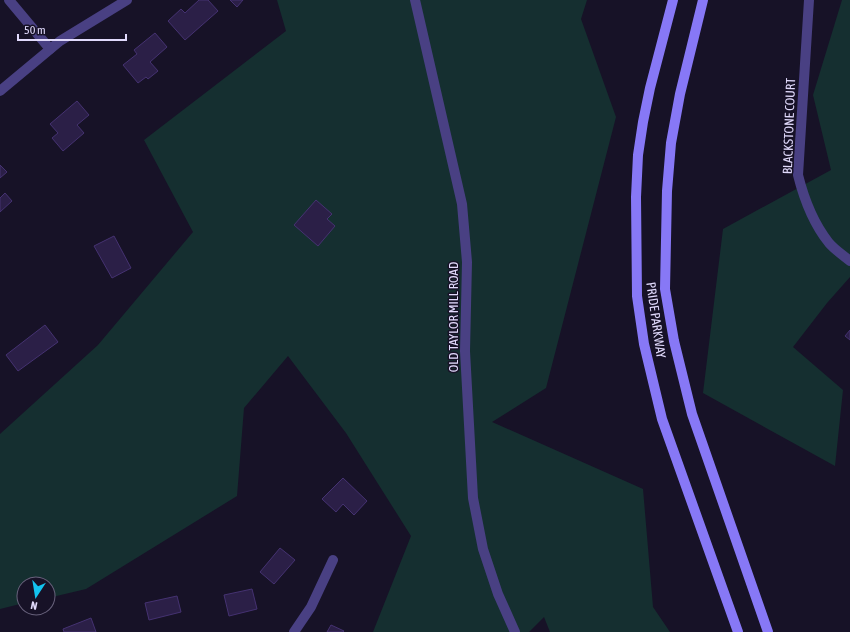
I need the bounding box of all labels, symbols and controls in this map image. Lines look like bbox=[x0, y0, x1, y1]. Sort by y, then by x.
scale bar bbox=[18, 16, 126, 42]
text: 50 m bbox=[24, 23, 46, 37]
street label: BLACKSTONE COURT bbox=[780, 77, 798, 174]
street label: OLD TAYLOR MILL ROAD bbox=[446, 262, 461, 372]
street label: PRIDE PARKWAY bbox=[643, 281, 669, 359]
north arrow bbox=[16, 576, 56, 616]
text: N bbox=[29, 599, 38, 612]

